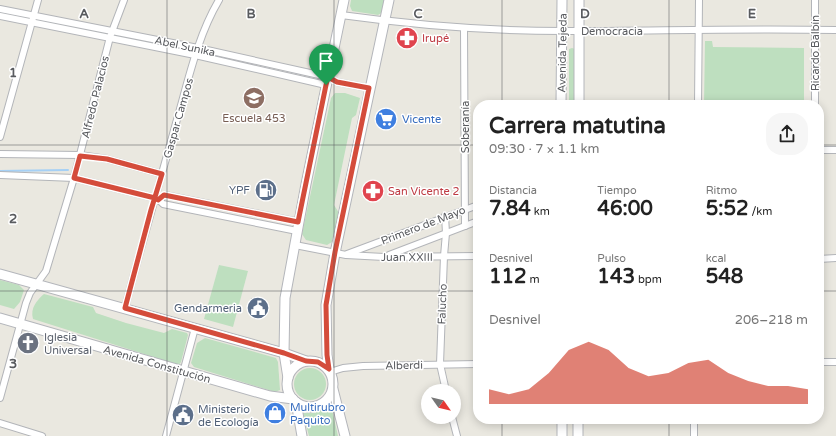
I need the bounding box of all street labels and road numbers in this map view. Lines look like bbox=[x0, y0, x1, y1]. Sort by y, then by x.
street label: Avenida Tejeda bbox=[555, 13, 570, 93]
street label: Ricardo Balbín bbox=[809, 15, 822, 91]
street label: Democracia bbox=[581, 25, 643, 38]
street label: Abel Sunika bbox=[153, 34, 216, 59]
street label: Alfredo Palacios bbox=[79, 54, 112, 140]
street label: Gaspar Campos bbox=[161, 77, 196, 160]
street label: Soberanía bbox=[459, 101, 472, 153]
street label: Primero de Mayo bbox=[379, 203, 468, 248]
street label: Juan XXIII bbox=[381, 251, 433, 264]
street label: Falucho bbox=[435, 283, 450, 325]
street label: Avenida Constitución bbox=[102, 343, 212, 386]
street label: Alberdi bbox=[385, 359, 423, 372]

